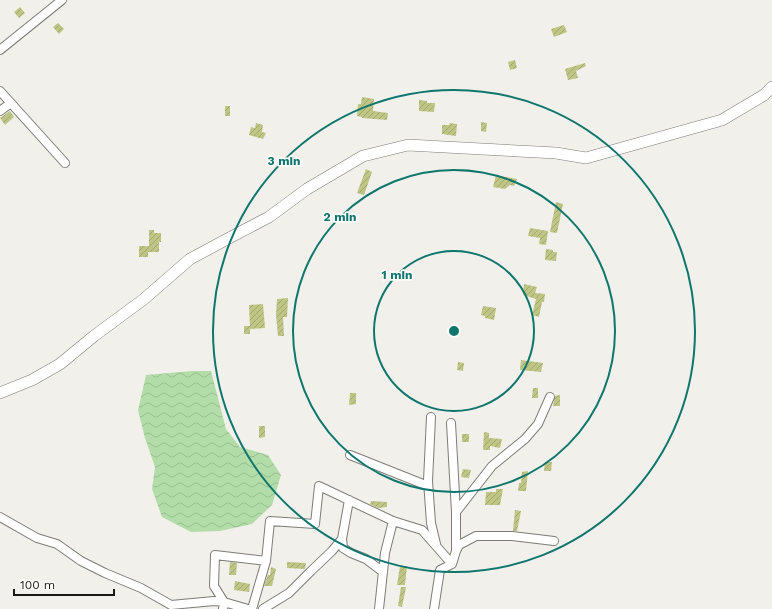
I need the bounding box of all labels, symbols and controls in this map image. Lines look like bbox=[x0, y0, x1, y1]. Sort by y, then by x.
text: 3 min bbox=[268, 154, 300, 168]
text: 2 min bbox=[324, 210, 356, 224]
text: 1 min bbox=[382, 268, 412, 282]
centre of rings bbox=[447, 324, 461, 338]
scale bar bbox=[14, 571, 114, 597]
text: 100 m bbox=[20, 578, 55, 592]

